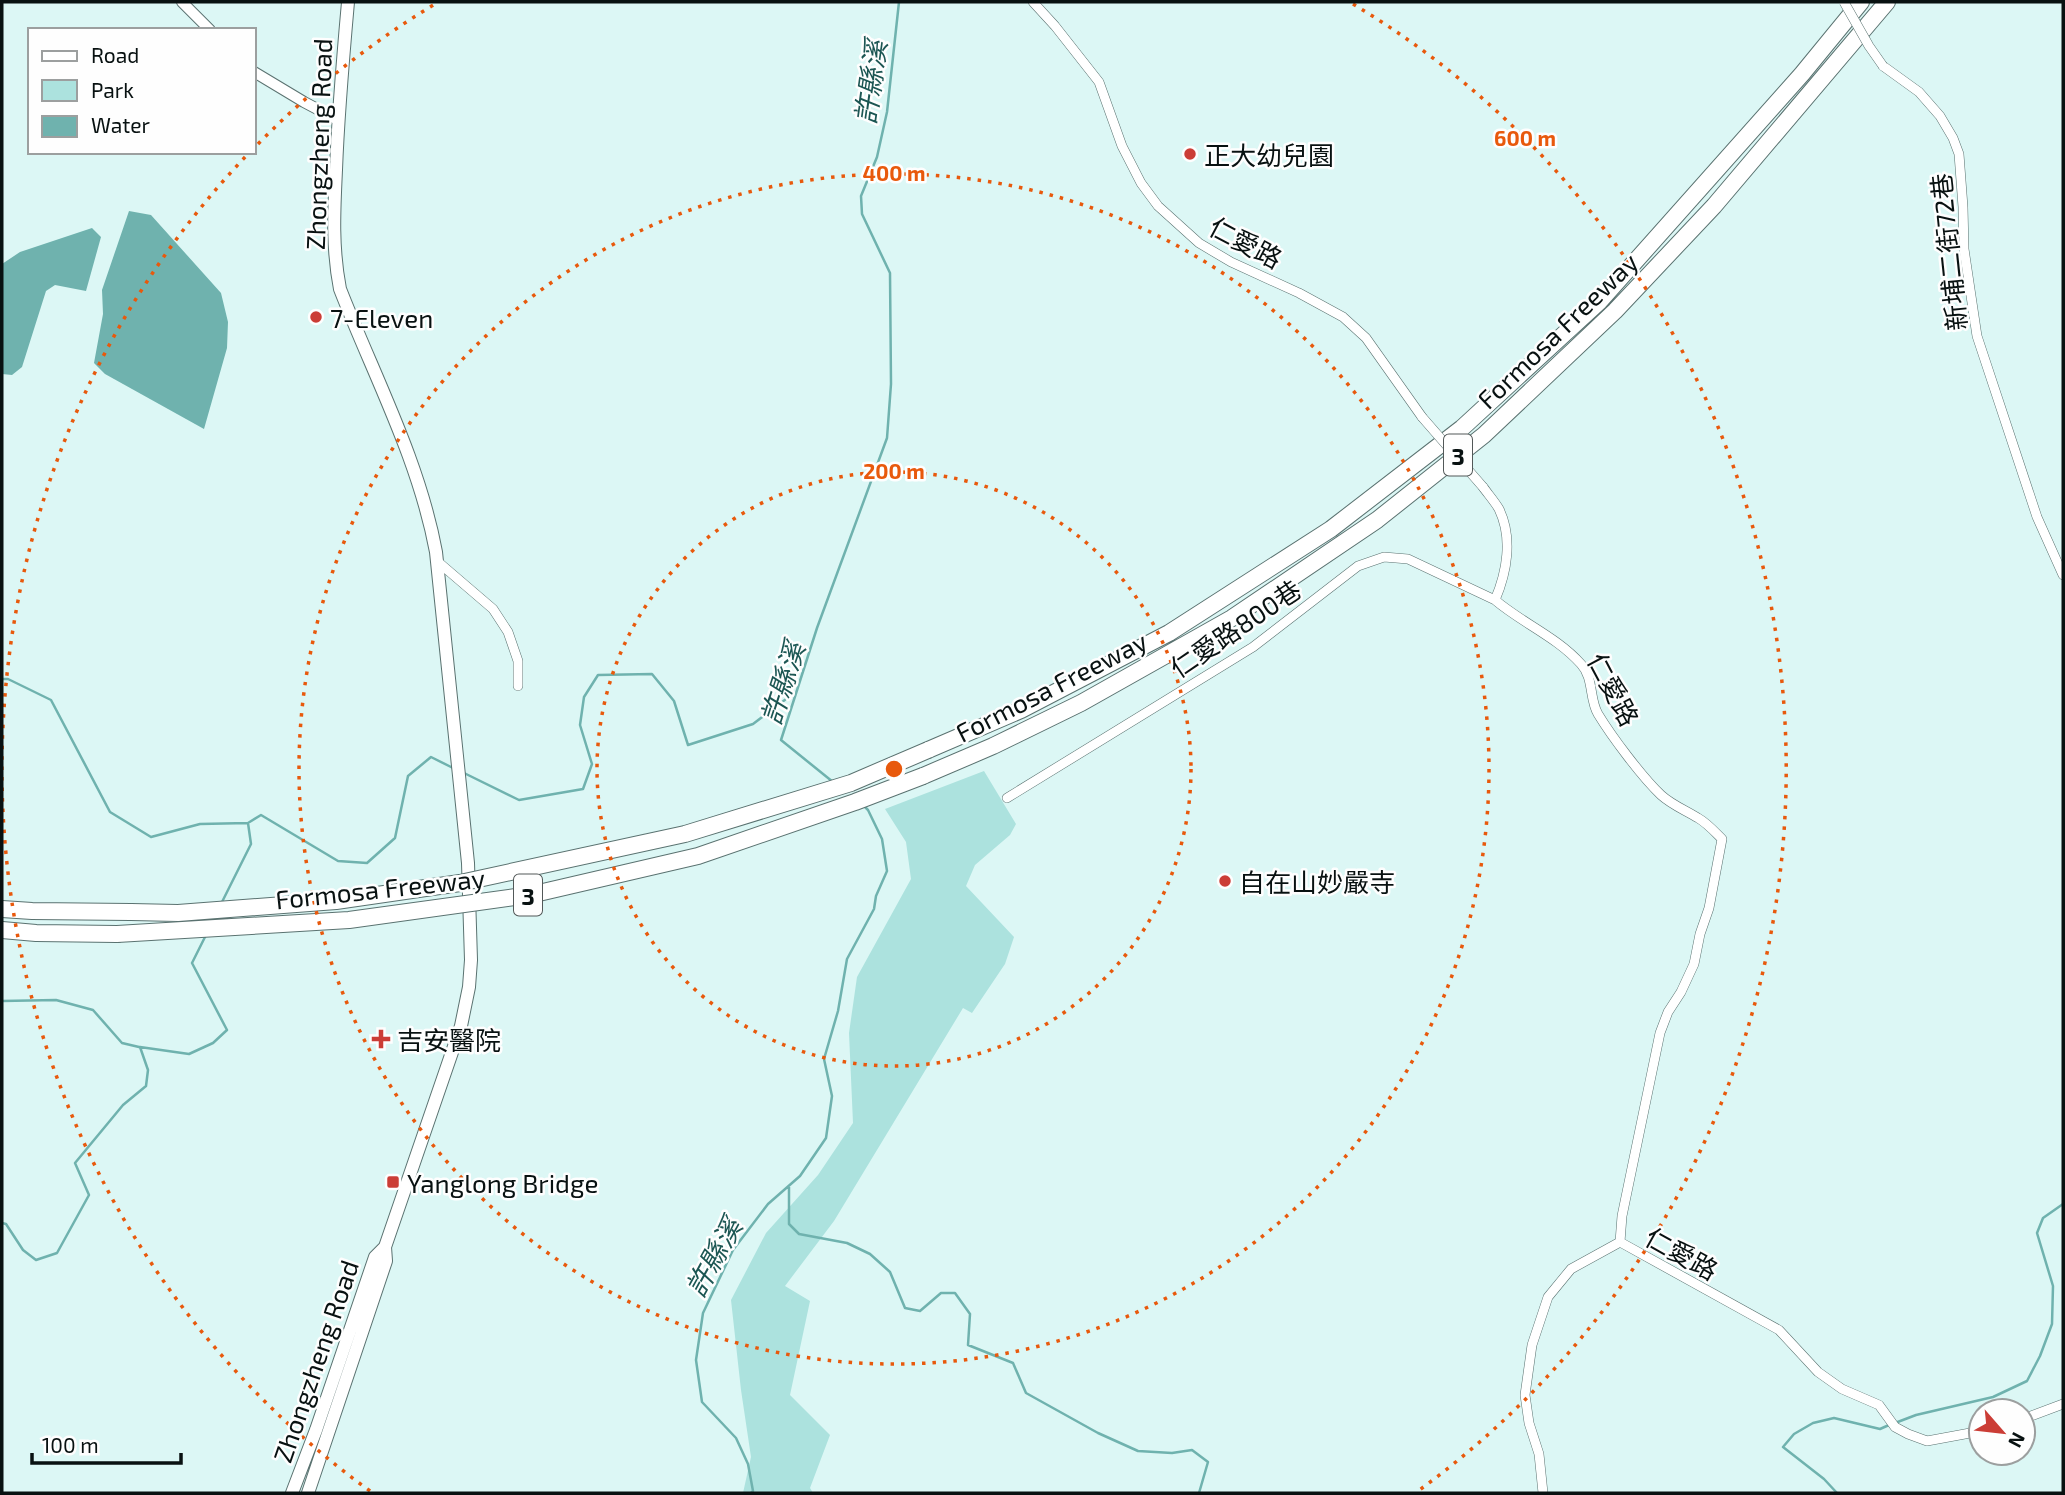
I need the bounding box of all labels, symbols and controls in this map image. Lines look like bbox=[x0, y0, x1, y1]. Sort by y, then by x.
legend bbox=[28, 28, 256, 154]
water label: 許縣溪 bbox=[847, 34, 893, 126]
street label: Zhongzheng Road bbox=[299, 38, 337, 250]
text: Road bbox=[91, 42, 139, 67]
text: Park bbox=[91, 77, 134, 102]
text: Water bbox=[91, 112, 150, 137]
text: 600 m bbox=[1494, 125, 1556, 150]
place label: 正大幼兒園 bbox=[1204, 139, 1334, 170]
marker: 正大幼兒園 bbox=[1182, 146, 1198, 162]
text: 400 m bbox=[863, 160, 925, 185]
street label: 新埔二街72巷 bbox=[1924, 172, 1972, 332]
street label: 仁愛路 bbox=[1204, 210, 1288, 274]
street label: Formosa Freeway bbox=[1470, 246, 1644, 414]
place label: 7-Eleven bbox=[330, 302, 433, 333]
marker: 7-Eleven bbox=[308, 309, 324, 325]
road number: 3 bbox=[1444, 434, 1472, 476]
text: 200 m bbox=[863, 458, 925, 483]
street label: 仁愛路800巷 bbox=[1164, 573, 1306, 683]
street label: Formosa Freeway bbox=[950, 624, 1152, 748]
water label: 許縣溪 bbox=[753, 634, 812, 728]
street label: 仁愛路 bbox=[1582, 647, 1646, 731]
centre of rings bbox=[882, 757, 906, 781]
street label: Formosa Freeway bbox=[274, 862, 487, 914]
place label: 自在山妙嚴寺 bbox=[1239, 866, 1395, 897]
marker: 自在山妙嚴寺 bbox=[1217, 873, 1233, 889]
road number: 3 bbox=[514, 874, 542, 916]
place label: 吉安醫院 bbox=[397, 1024, 501, 1055]
marker: 吉安醫院 bbox=[371, 1029, 391, 1049]
place label: Yanglong Bridge bbox=[407, 1167, 598, 1198]
marker: Yanglong Bridge bbox=[385, 1174, 401, 1190]
water label: 許縣溪 bbox=[678, 1209, 750, 1302]
street label: 仁愛路 bbox=[1640, 1221, 1724, 1285]
street label: Zhongzheng Road bbox=[266, 1256, 364, 1466]
north arrow bbox=[1967, 1397, 2037, 1467]
scale bar bbox=[32, 1422, 180, 1466]
text: N bbox=[2004, 1429, 2031, 1452]
text: 100 m bbox=[42, 1432, 99, 1457]

